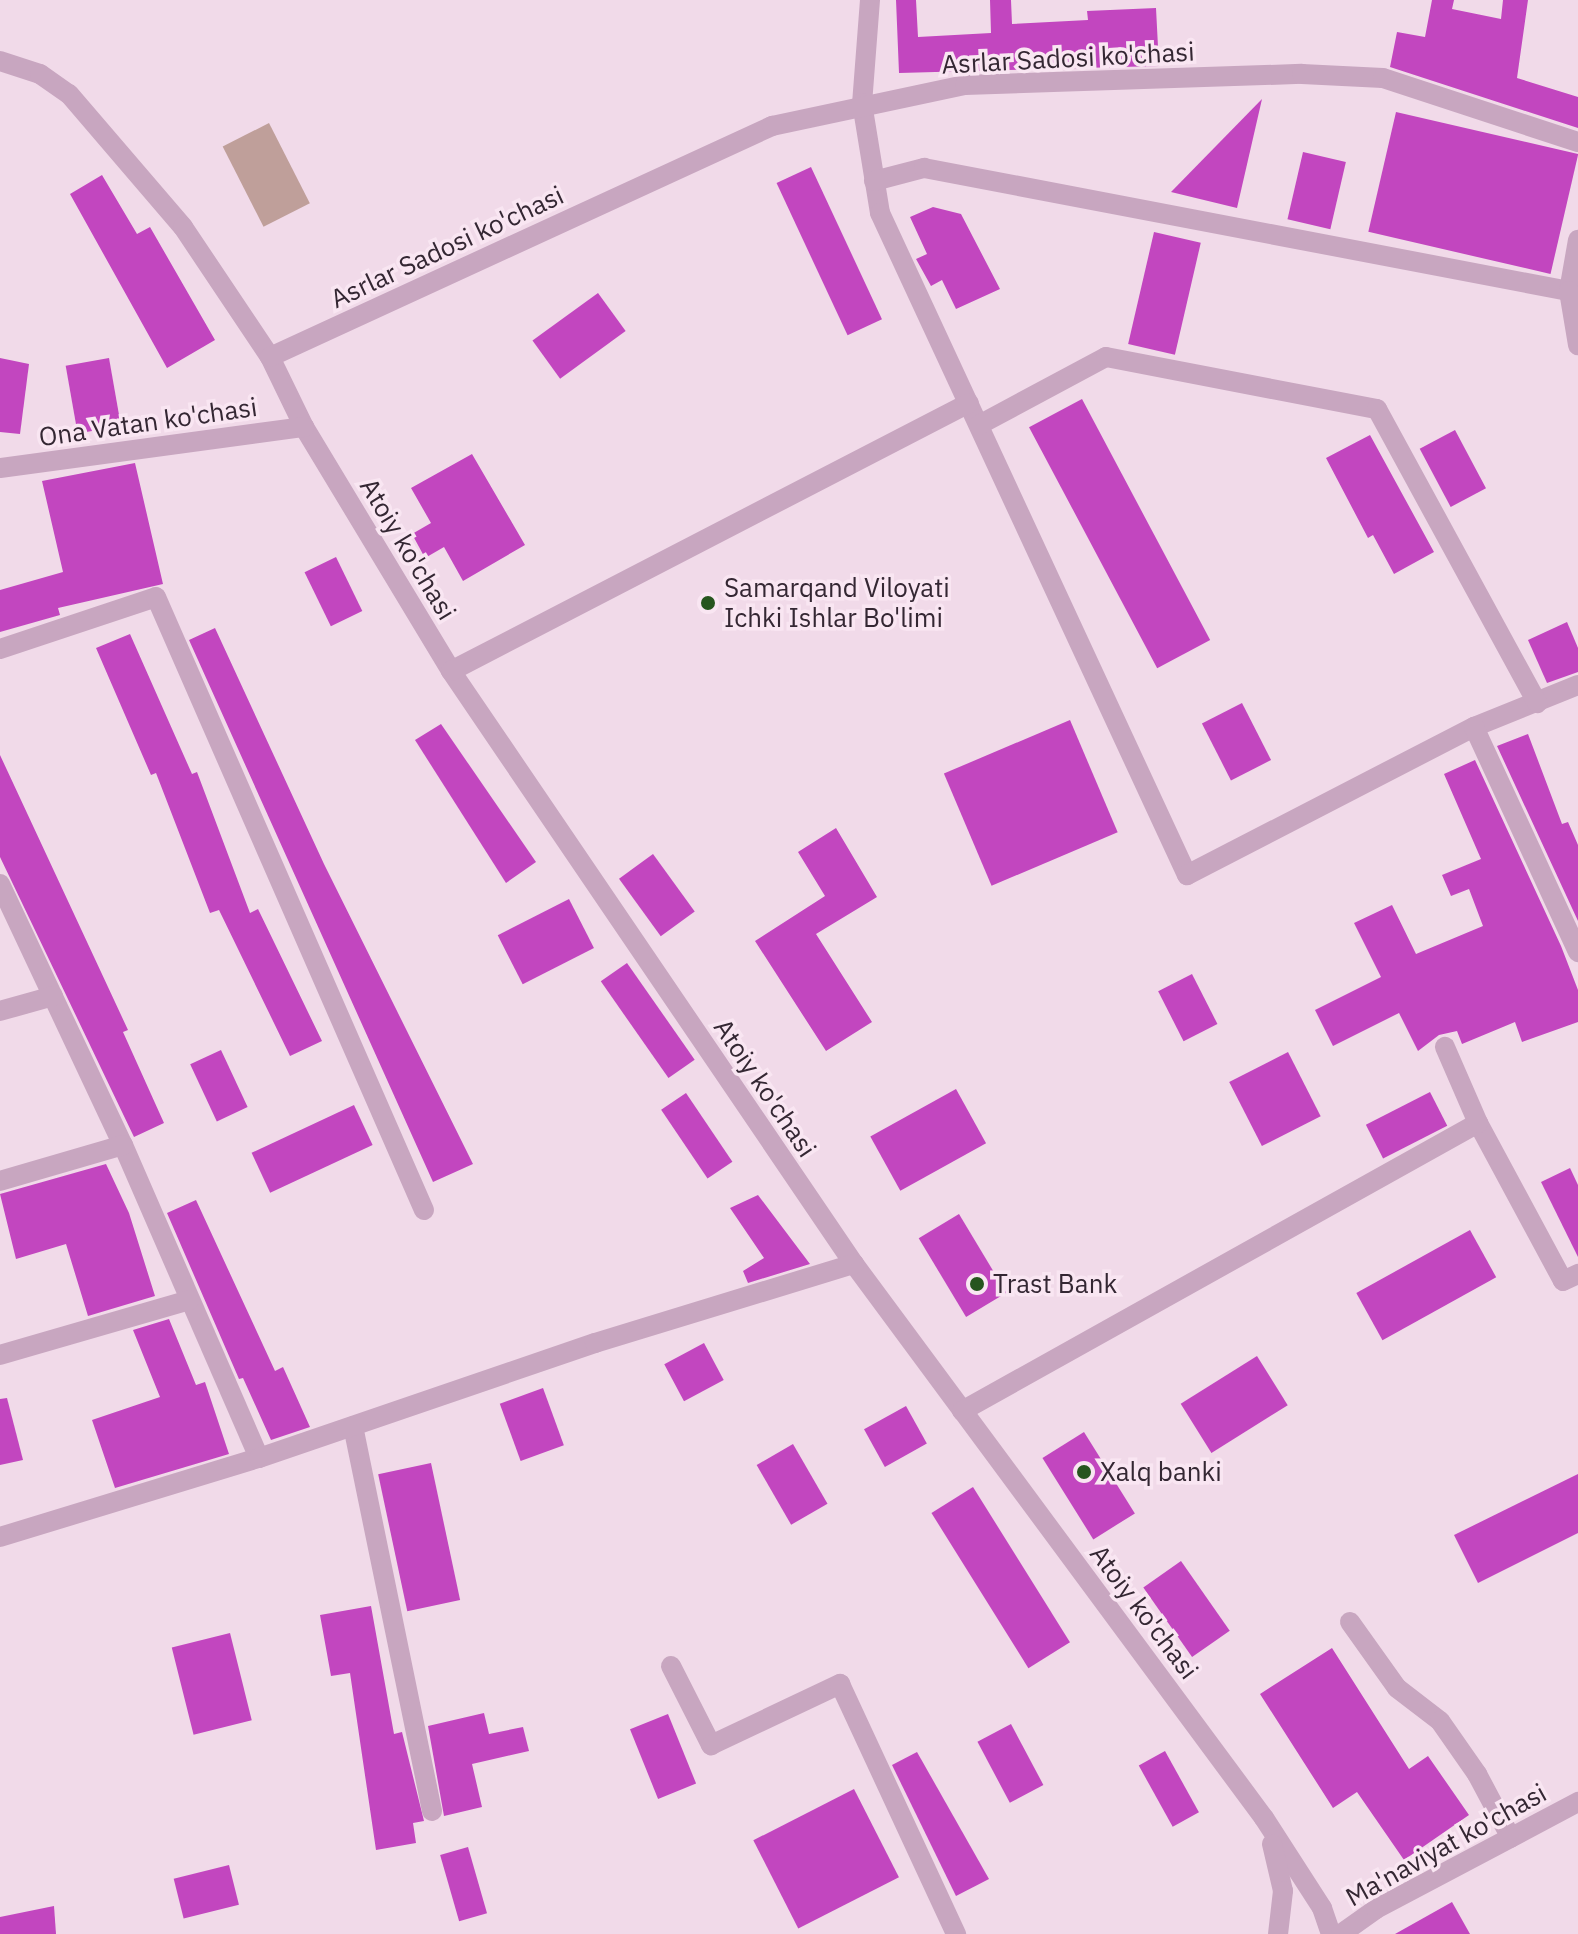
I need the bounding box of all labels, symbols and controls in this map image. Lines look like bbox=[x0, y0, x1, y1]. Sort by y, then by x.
street label: Asrlar Sadosi ko'chasi bbox=[941, 36, 1195, 80]
street label: Asrlar Sadosi ko'chasi bbox=[326, 179, 568, 315]
street label: Ona Vatan ko'chasi bbox=[37, 391, 259, 453]
street label: Atoiy ko'chasi bbox=[353, 473, 463, 625]
place label: Samarqand Viloyati Ichki Ishlar Bo'limi bbox=[724, 572, 950, 634]
marker: Samarqand Viloyati Ichki Ishlar Bo'limi bbox=[699, 594, 717, 612]
street label: Atoiy ko'chasi bbox=[707, 1013, 823, 1163]
place label: Trast Bank bbox=[993, 1268, 1117, 1300]
marker: Trast Bank bbox=[968, 1275, 986, 1293]
place label: Xalq banki bbox=[1100, 1456, 1222, 1488]
marker: Xalq banki bbox=[1075, 1463, 1093, 1481]
street label: Atoiy ko'chasi bbox=[1083, 1539, 1205, 1685]
street label: Ma'naviyat ko'chasi bbox=[1340, 1777, 1552, 1913]

